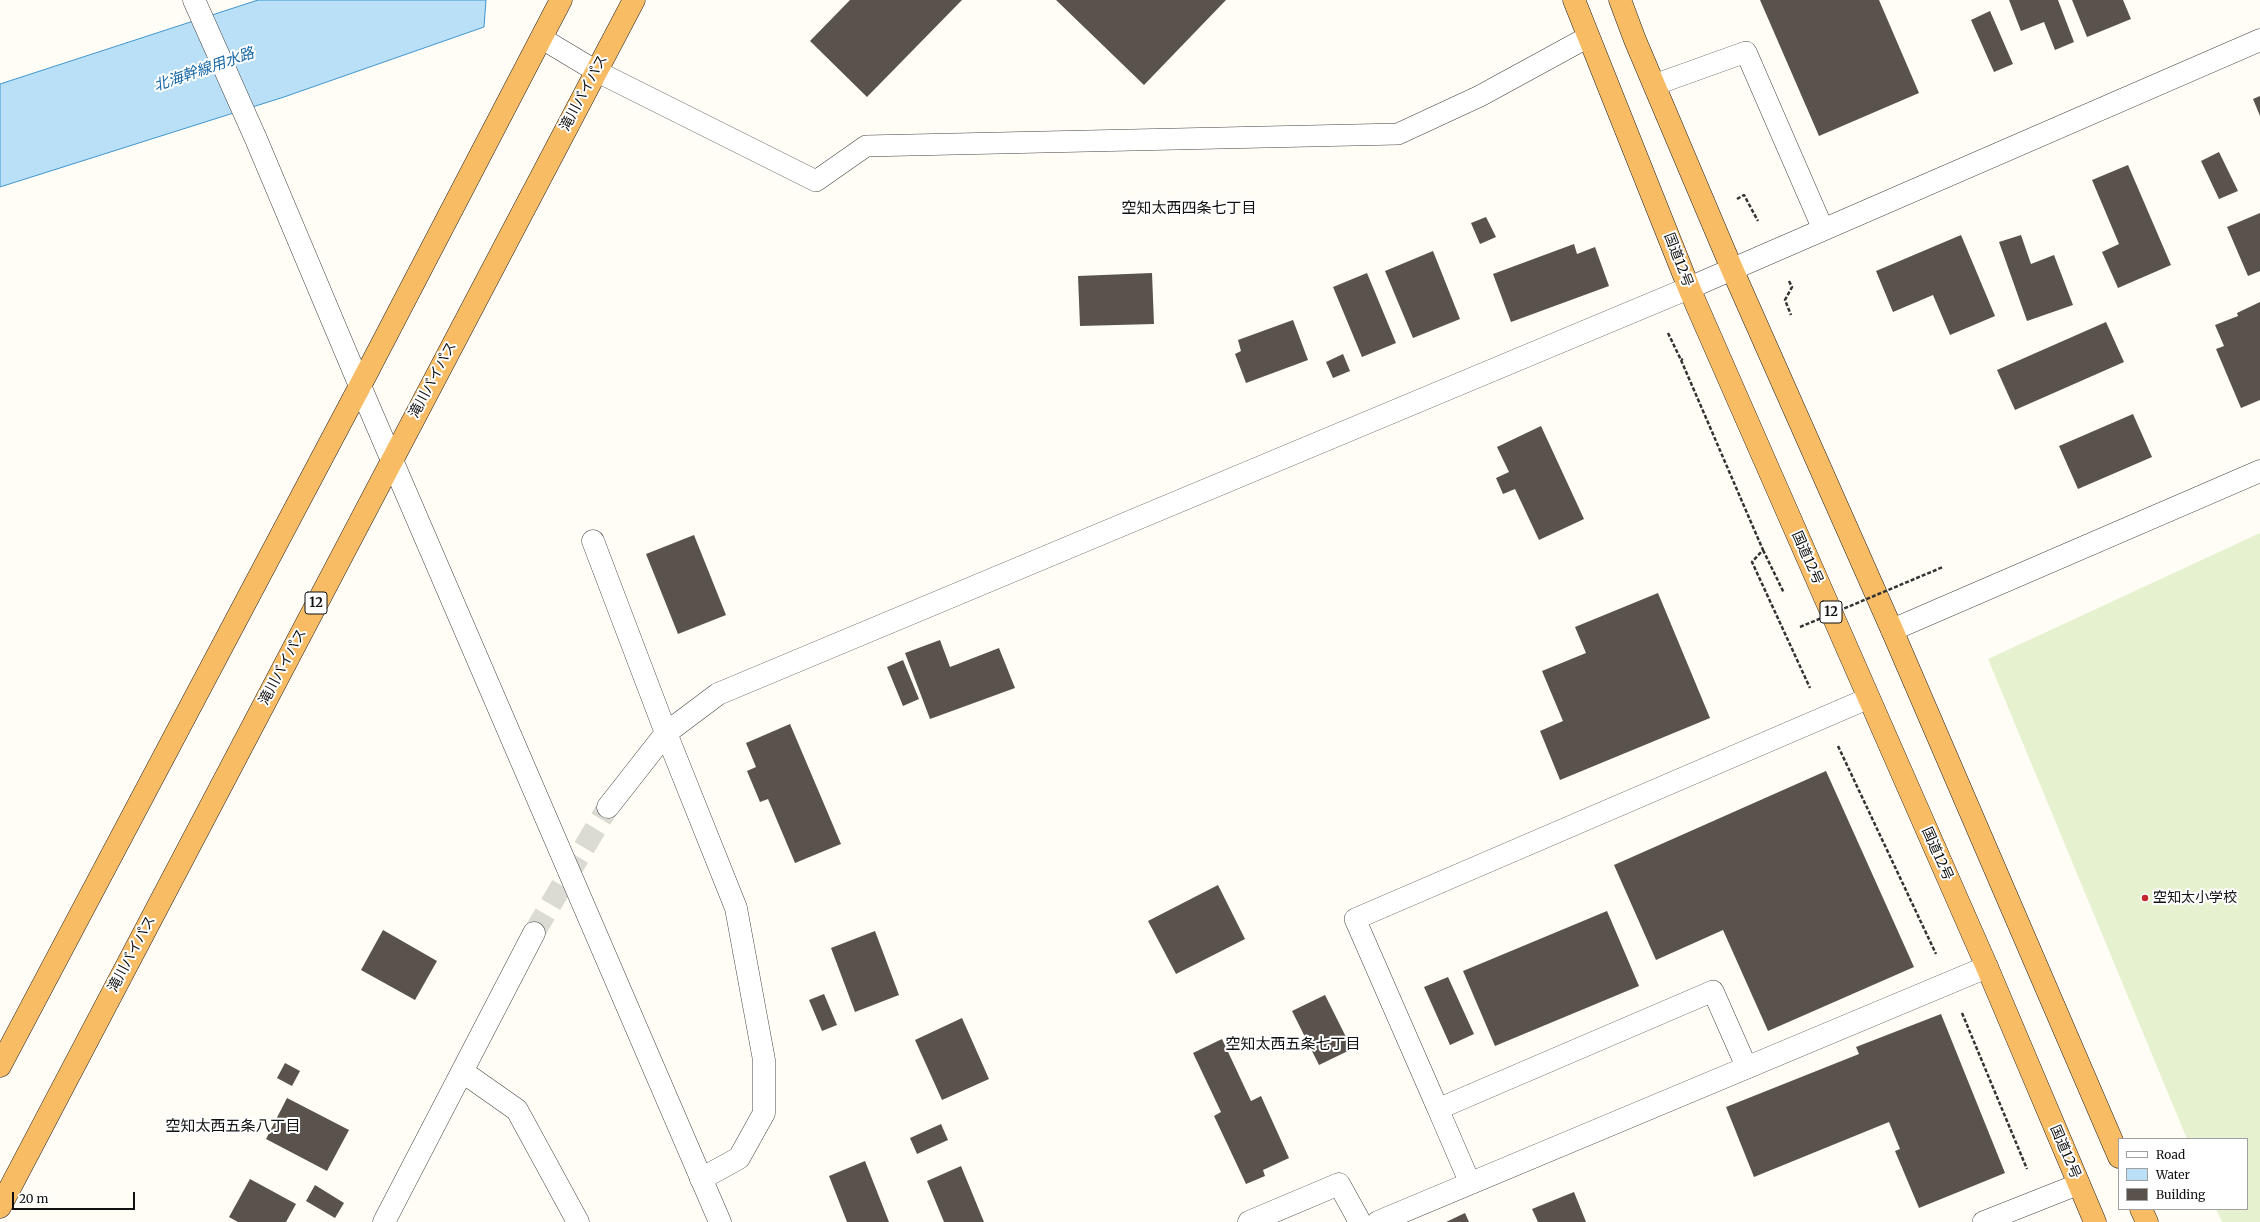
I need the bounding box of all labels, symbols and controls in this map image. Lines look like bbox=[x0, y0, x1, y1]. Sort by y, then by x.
water label: 北海幹線用水路 bbox=[151, 44, 257, 96]
street label: 滝川バイパス bbox=[557, 52, 611, 134]
district label: 空知太西四条七丁目 bbox=[1122, 200, 1256, 218]
street label: 国道12号 bbox=[1660, 231, 1696, 289]
street label: 滝川バイパス bbox=[406, 339, 460, 421]
street label: 国道12号 bbox=[1788, 529, 1826, 587]
road number: 12 bbox=[305, 592, 327, 614]
road number: 12 bbox=[1820, 601, 1842, 623]
street label: 滝川バイパス bbox=[256, 626, 310, 708]
street label: 国道12号 bbox=[1918, 825, 1956, 883]
place label: 空知太小学校 bbox=[2153, 890, 2237, 906]
marker: 空知太小学校 bbox=[2140, 893, 2150, 903]
street label: 滝川バイパス bbox=[105, 913, 159, 995]
district label: 空知太西五条七丁目 bbox=[1226, 1036, 1360, 1054]
district label: 空知太西五条八丁目 bbox=[166, 1118, 300, 1136]
street label: 国道12号 bbox=[2046, 1123, 2084, 1181]
legend bbox=[2118, 1138, 2248, 1210]
text: Road bbox=[2156, 1147, 2185, 1162]
text: Water bbox=[2156, 1167, 2190, 1182]
scale bar bbox=[14, 1184, 137, 1210]
text: Building bbox=[2156, 1187, 2205, 1202]
text: 20 m bbox=[19, 1191, 48, 1206]

